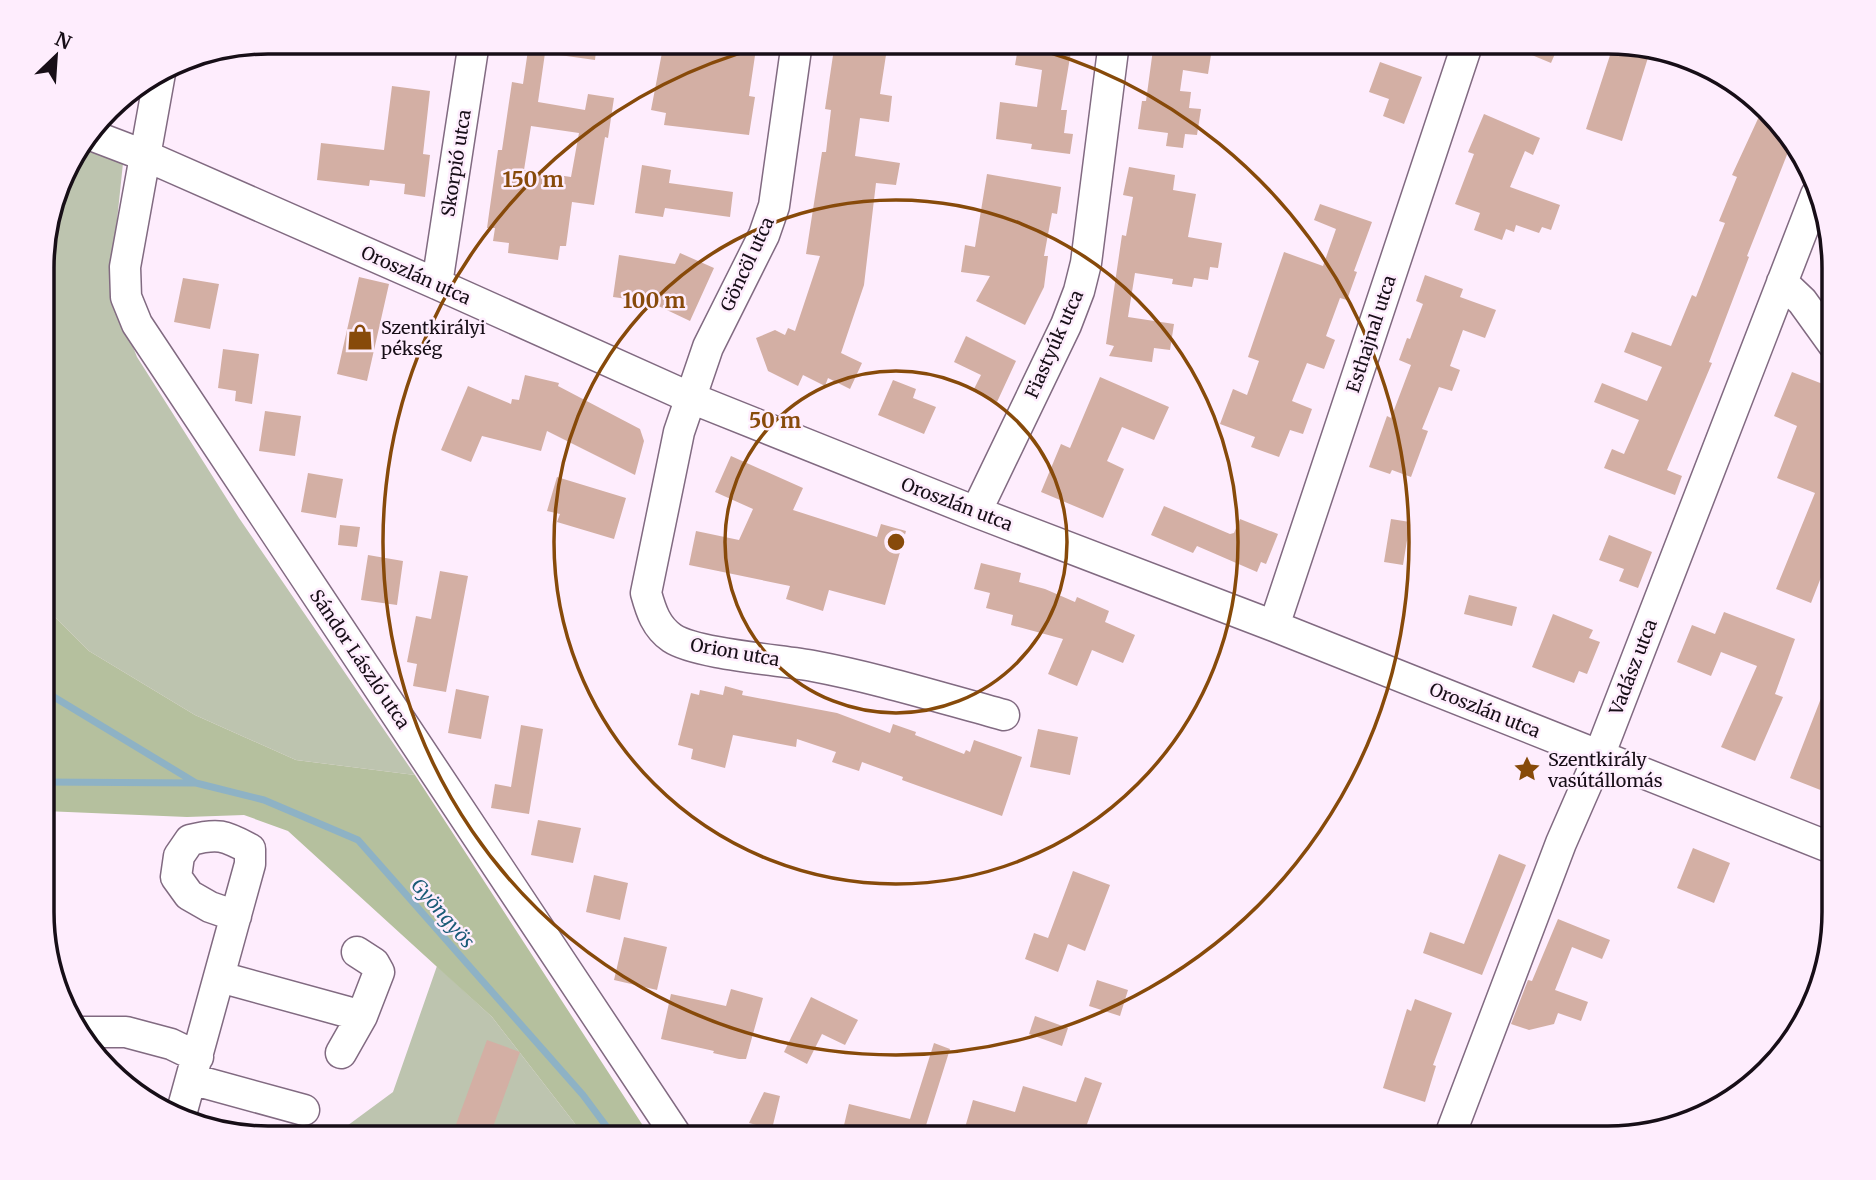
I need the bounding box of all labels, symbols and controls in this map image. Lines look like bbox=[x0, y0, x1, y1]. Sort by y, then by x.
north arrow bbox=[21, 21, 91, 91]
text: N bbox=[51, 27, 75, 55]
street label: Skorpió utca bbox=[436, 107, 476, 218]
text: 150 m bbox=[502, 166, 564, 193]
street label: Göncöl utca bbox=[715, 213, 779, 315]
street label: Oroszlán utca bbox=[358, 241, 475, 310]
street label: Esthajnal utca bbox=[1341, 272, 1401, 396]
street label: Fiastyúk utca bbox=[1020, 286, 1088, 402]
text: 100 m bbox=[623, 287, 685, 314]
place label: Szentkirályi pékség bbox=[381, 316, 486, 360]
shop icon: Szentkirályi pékség bbox=[345, 322, 375, 352]
text: 50 m bbox=[749, 407, 801, 434]
street label: Oroszlán utca bbox=[898, 472, 1016, 536]
centre of rings bbox=[884, 530, 908, 554]
street label: Sándor László utca bbox=[305, 585, 415, 733]
street label: Vadász utca bbox=[1604, 616, 1662, 719]
street label: Orion utca bbox=[689, 633, 782, 671]
street label: Oroszlán utca bbox=[1426, 677, 1544, 743]
place label: Szentkirály vasútállomás bbox=[1547, 748, 1663, 792]
place icon: Szentkirály vasútállomás bbox=[1512, 754, 1542, 784]
water label: Gyöngyös bbox=[406, 873, 480, 953]

